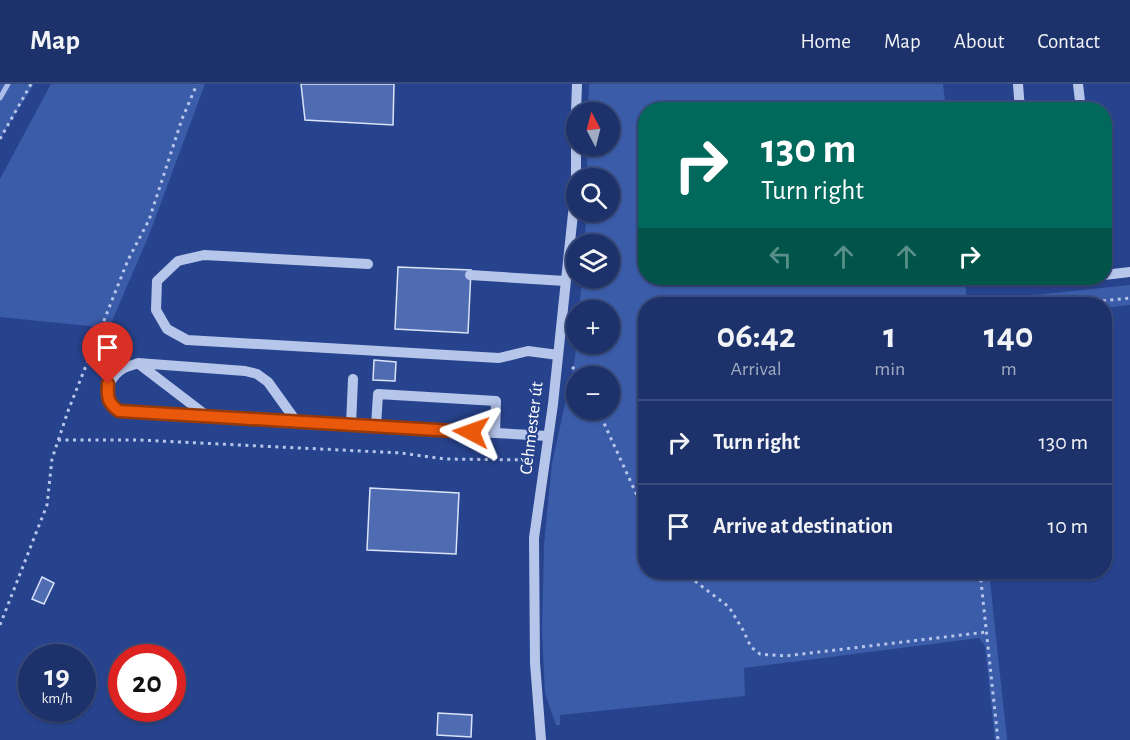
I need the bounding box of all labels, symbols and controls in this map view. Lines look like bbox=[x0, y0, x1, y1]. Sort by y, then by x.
text: Map bbox=[30, 27, 80, 55]
text: Home bbox=[800, 31, 851, 52]
text: Map bbox=[884, 31, 921, 52]
text: About bbox=[954, 31, 1004, 52]
text: Contact bbox=[1037, 31, 1100, 52]
north arrow bbox=[566, 102, 620, 156]
map controls bbox=[566, 102, 620, 420]
icon: right bbox=[662, 126, 740, 204]
text: 130 m bbox=[761, 128, 856, 170]
button: search bbox=[566, 168, 620, 222]
text: Turn right bbox=[761, 177, 864, 204]
button: layers bbox=[566, 234, 620, 288]
icon: left bbox=[764, 240, 797, 273]
icon: ahead bbox=[827, 240, 860, 273]
icon: ahead bbox=[890, 240, 923, 273]
icon: right bbox=[953, 240, 986, 273]
button: + bbox=[566, 300, 620, 354]
text: 06:42 bbox=[716, 318, 796, 354]
text: 1 bbox=[883, 318, 896, 354]
text: 140 bbox=[984, 318, 1034, 354]
pin bbox=[82, 322, 133, 384]
icon: arrive bbox=[91, 331, 124, 364]
text: Arrival bbox=[730, 359, 782, 379]
text: min bbox=[874, 359, 905, 379]
text: m bbox=[1001, 359, 1017, 379]
button: − bbox=[566, 366, 620, 420]
street label: Céhmester út bbox=[517, 380, 547, 475]
position arrow bbox=[439, 400, 503, 464]
icon: right bbox=[662, 426, 695, 459]
text: Turn right bbox=[713, 431, 800, 453]
text: 130 m bbox=[1039, 431, 1088, 453]
icon: arrive bbox=[662, 510, 695, 543]
text: Arrive at destination bbox=[713, 515, 893, 537]
text: 10 m bbox=[1048, 515, 1088, 537]
speed limit sign: 20 bbox=[108, 644, 186, 722]
text: 19 bbox=[44, 661, 70, 691]
text: km/h bbox=[42, 691, 72, 706]

